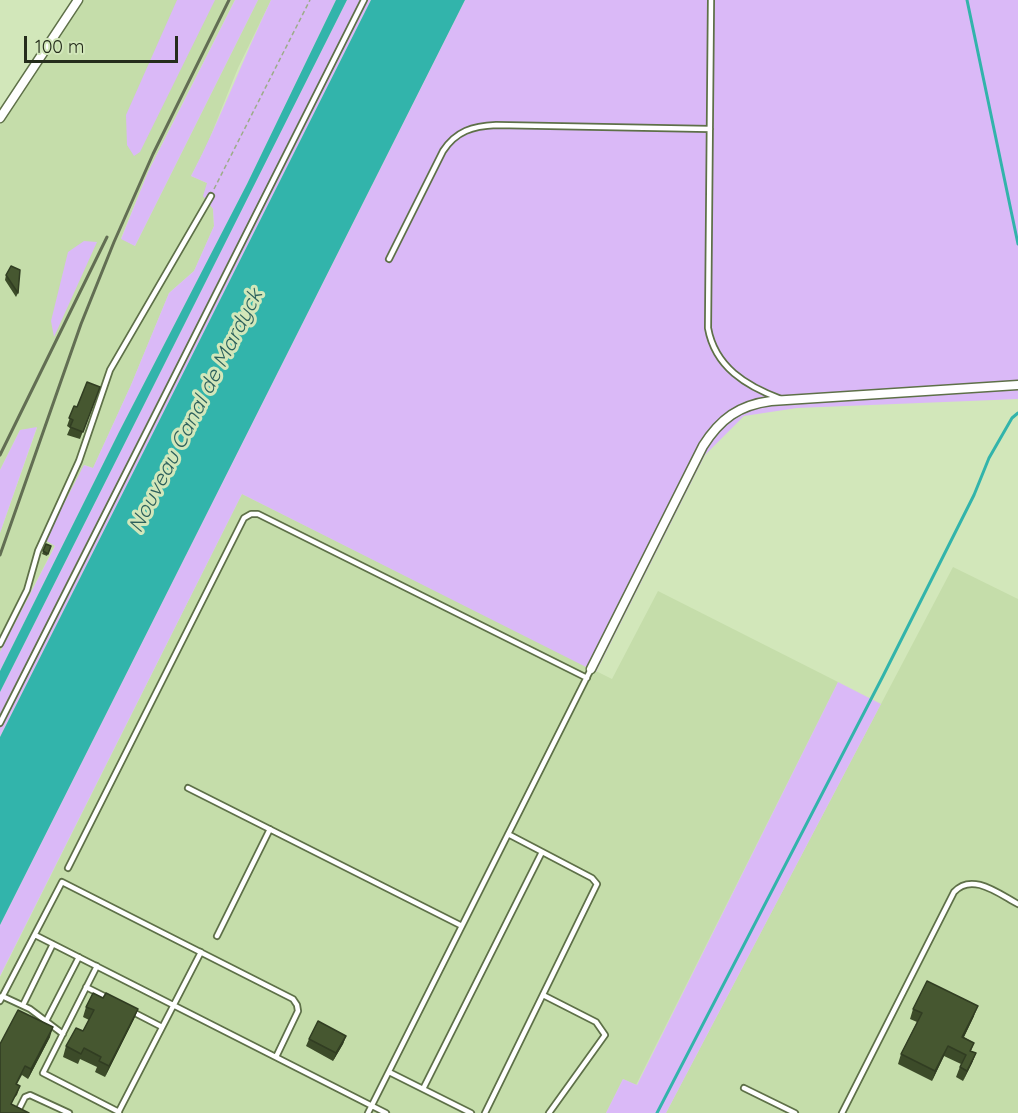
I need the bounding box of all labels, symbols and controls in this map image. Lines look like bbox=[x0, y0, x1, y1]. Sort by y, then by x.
scale bar bbox=[27, 24, 182, 62]
text: 100 m bbox=[35, 35, 84, 58]
water label: Nouveau Canal de Mardyck bbox=[124, 285, 268, 537]

